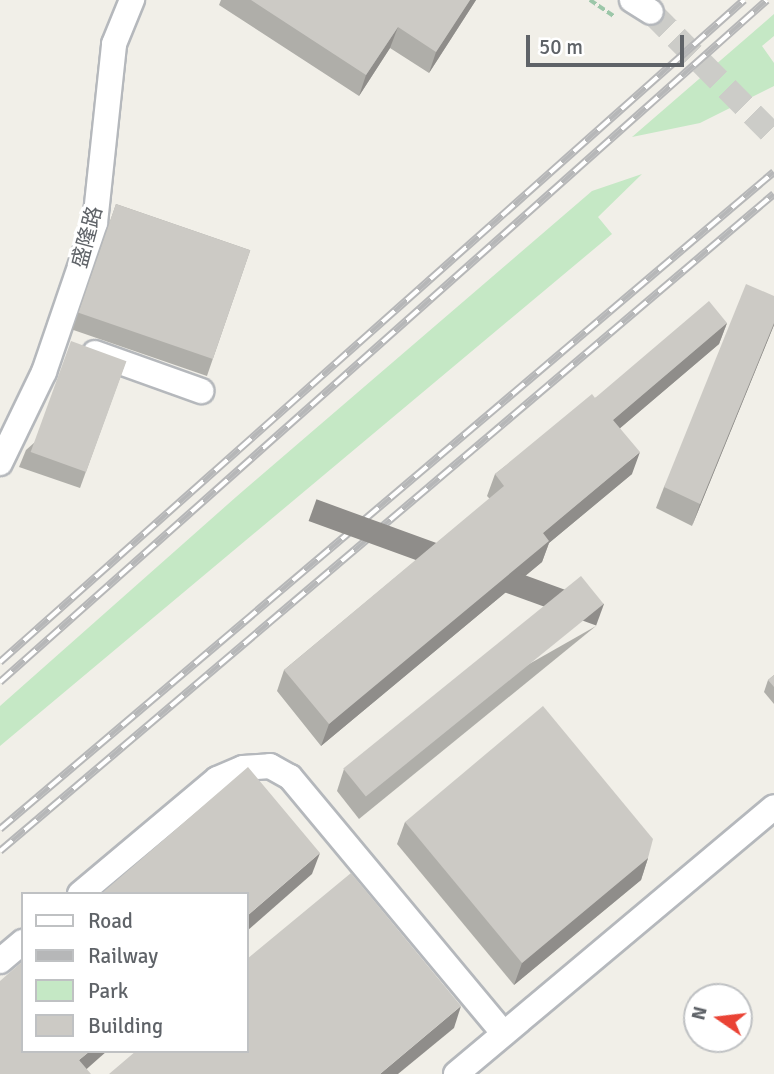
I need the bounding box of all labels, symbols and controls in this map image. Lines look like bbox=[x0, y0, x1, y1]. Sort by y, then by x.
scale bar bbox=[529, 21, 686, 65]
text: 50 m bbox=[539, 34, 583, 60]
street label: 盛隆路 bbox=[67, 203, 107, 271]
legend bbox=[21, 892, 248, 1053]
text: Road bbox=[88, 908, 133, 934]
text: Railway bbox=[88, 943, 158, 969]
text: Park bbox=[88, 978, 128, 1004]
north arrow bbox=[683, 983, 753, 1053]
text: N bbox=[686, 1004, 713, 1023]
text: Building bbox=[88, 1013, 163, 1039]

